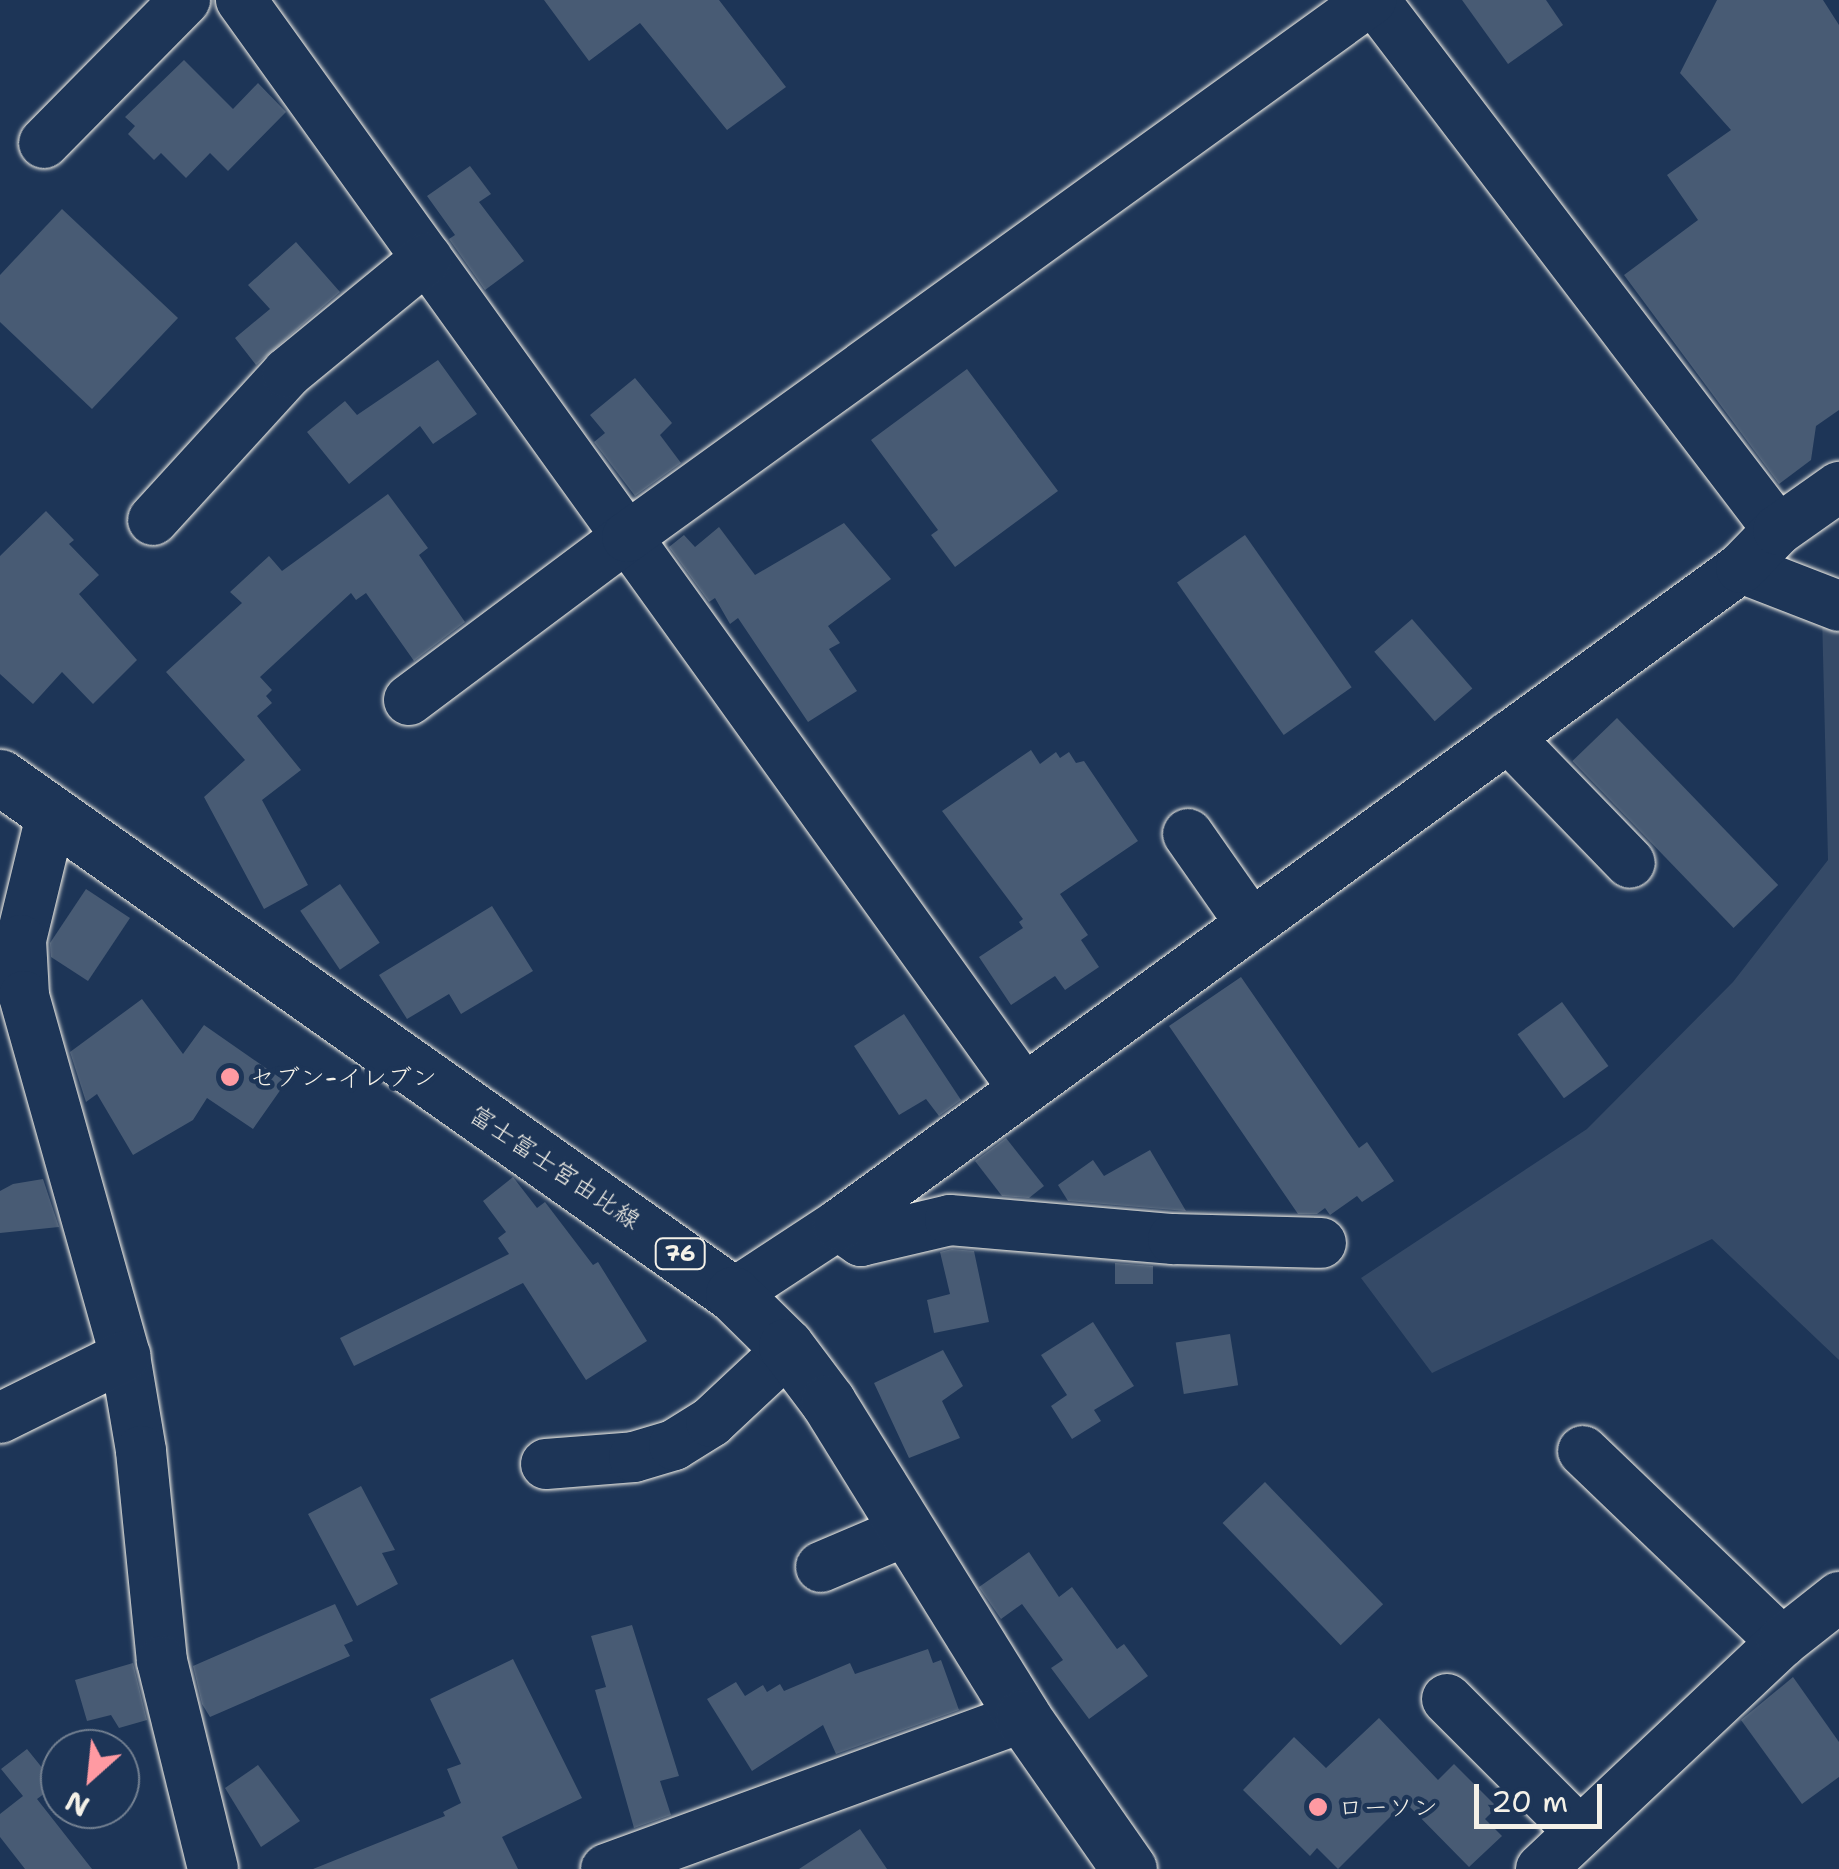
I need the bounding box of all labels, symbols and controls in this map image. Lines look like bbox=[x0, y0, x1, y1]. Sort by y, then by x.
place label: セブン-イレブン bbox=[250, 1062, 437, 1092]
marker: セブン-イレブン bbox=[219, 1066, 241, 1088]
street label: 富士富士宮由比線 bbox=[464, 1099, 646, 1235]
road number: 76 bbox=[652, 1237, 708, 1271]
north arrow bbox=[40, 1729, 140, 1829]
scale bar bbox=[1479, 1764, 1606, 1826]
text: 20 m bbox=[1491, 1781, 1568, 1822]
text: N bbox=[59, 1782, 96, 1826]
place label: ローソン bbox=[1338, 1792, 1438, 1822]
marker: ローソン bbox=[1307, 1796, 1329, 1818]

